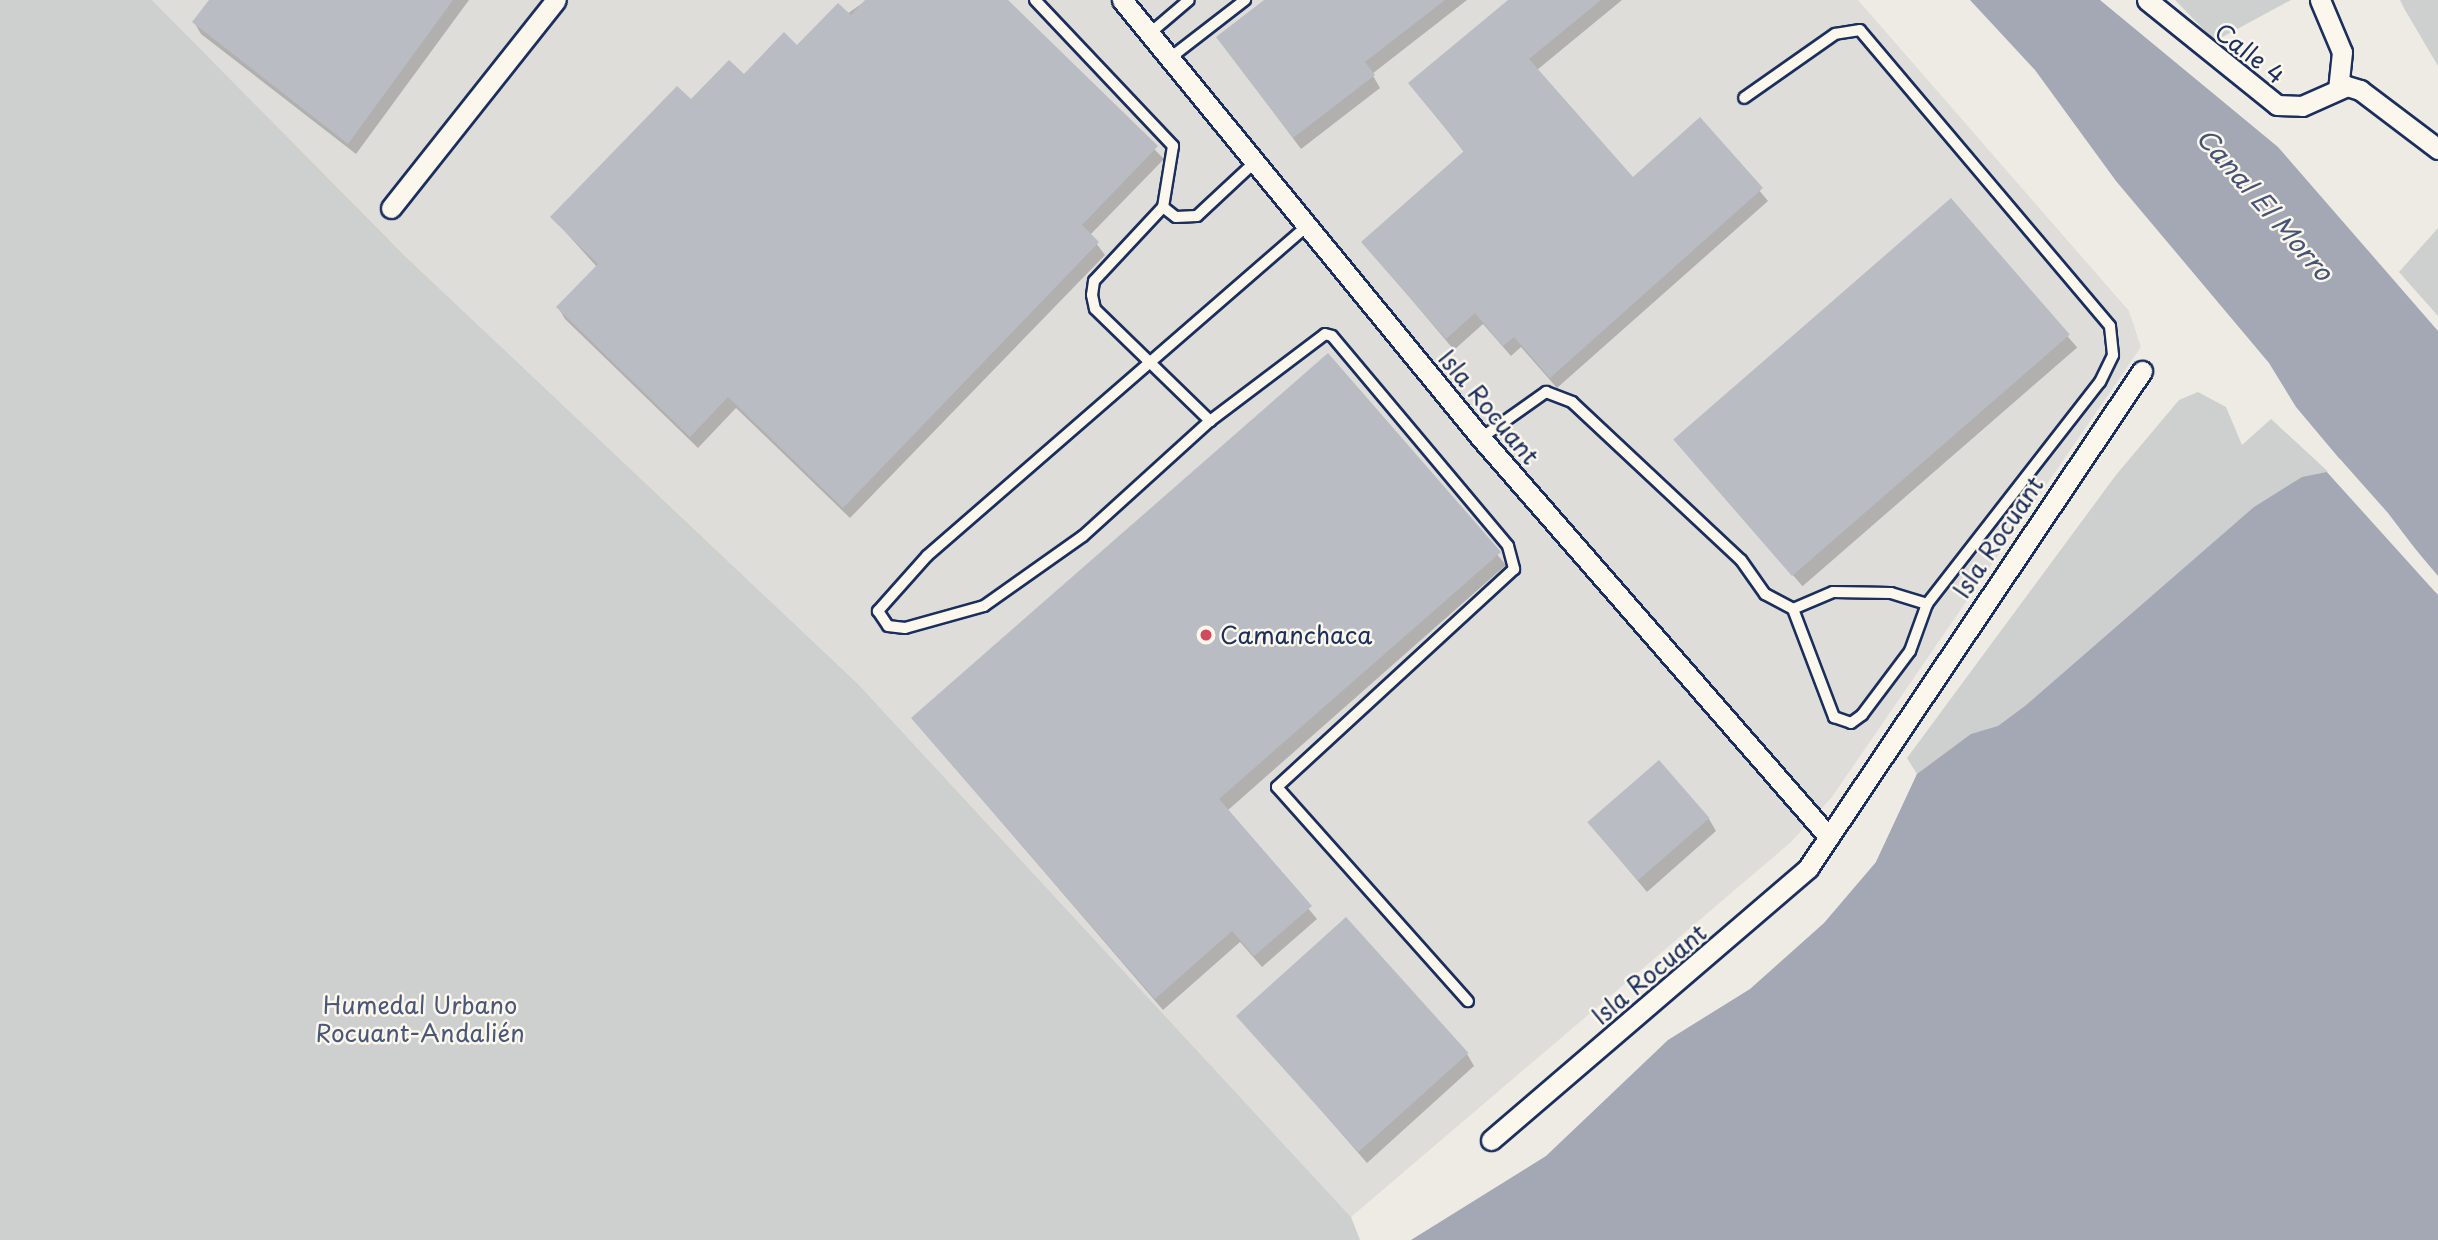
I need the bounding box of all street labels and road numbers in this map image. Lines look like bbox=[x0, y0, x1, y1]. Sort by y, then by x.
street label: Calle 4 bbox=[2209, 16, 2291, 90]
street label: Isla Rocuant bbox=[1433, 344, 1545, 470]
street label: Isla Rocuant bbox=[1947, 471, 2049, 603]
street label: Isla Rocuant bbox=[1586, 918, 1712, 1030]

